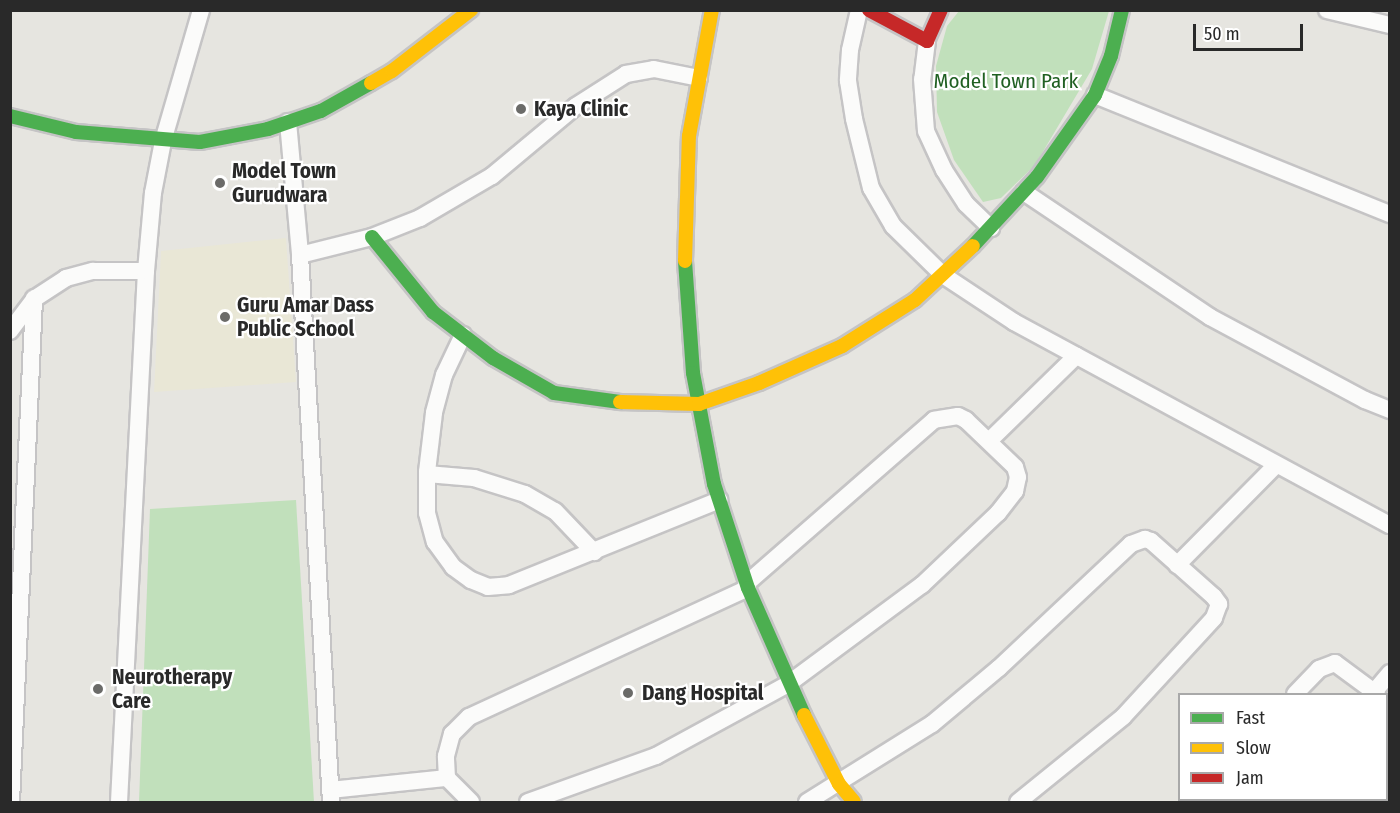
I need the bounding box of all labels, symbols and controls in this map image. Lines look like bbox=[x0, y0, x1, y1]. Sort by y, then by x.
scale bar bbox=[1196, 12, 1306, 50]
text: 50 m bbox=[1204, 23, 1240, 45]
park label: Model Town Park bbox=[934, 68, 1078, 94]
place label: Kaya Clinic bbox=[534, 96, 628, 122]
marker: Kaya Clinic bbox=[512, 100, 530, 118]
place label: Model Town Gurudwara bbox=[232, 158, 336, 208]
marker: Model Town Gurudwara bbox=[213, 176, 227, 190]
place label: Guru Amar Dass Public School bbox=[237, 292, 374, 342]
marker: Guru Amar Dass Public School bbox=[218, 310, 232, 324]
place label: Neurotherapy Care bbox=[112, 664, 232, 714]
marker: Neurotherapy Care bbox=[89, 680, 107, 698]
place label: Dang Hospital bbox=[642, 680, 764, 706]
marker: Dang Hospital bbox=[619, 684, 637, 702]
legend bbox=[1178, 693, 1388, 801]
text: Fast bbox=[1236, 707, 1265, 729]
text: Slow bbox=[1236, 737, 1271, 759]
text: Jam bbox=[1236, 767, 1264, 789]

